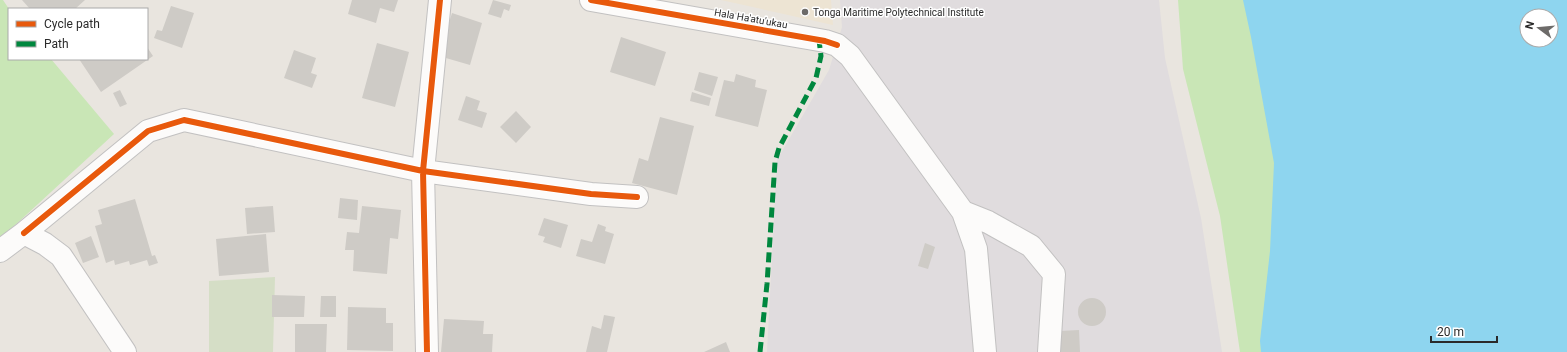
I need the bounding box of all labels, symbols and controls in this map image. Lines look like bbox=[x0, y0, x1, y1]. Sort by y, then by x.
street label: Hala Ha'atu'ukau bbox=[713, 7, 788, 30]
marker: Tonga Maritime Polytechnical Institute bbox=[800, 7, 810, 17]
place label: Tonga Maritime Polytechnical Institute bbox=[813, 7, 984, 18]
legend bbox=[8, 8, 148, 60]
north arrow bbox=[1519, 8, 1559, 48]
text: Cycle path bbox=[44, 17, 100, 31]
text: N bbox=[1523, 20, 1537, 31]
text: Path bbox=[44, 37, 69, 51]
scale bar bbox=[1431, 318, 1497, 344]
text: 20 m bbox=[1437, 325, 1464, 339]

